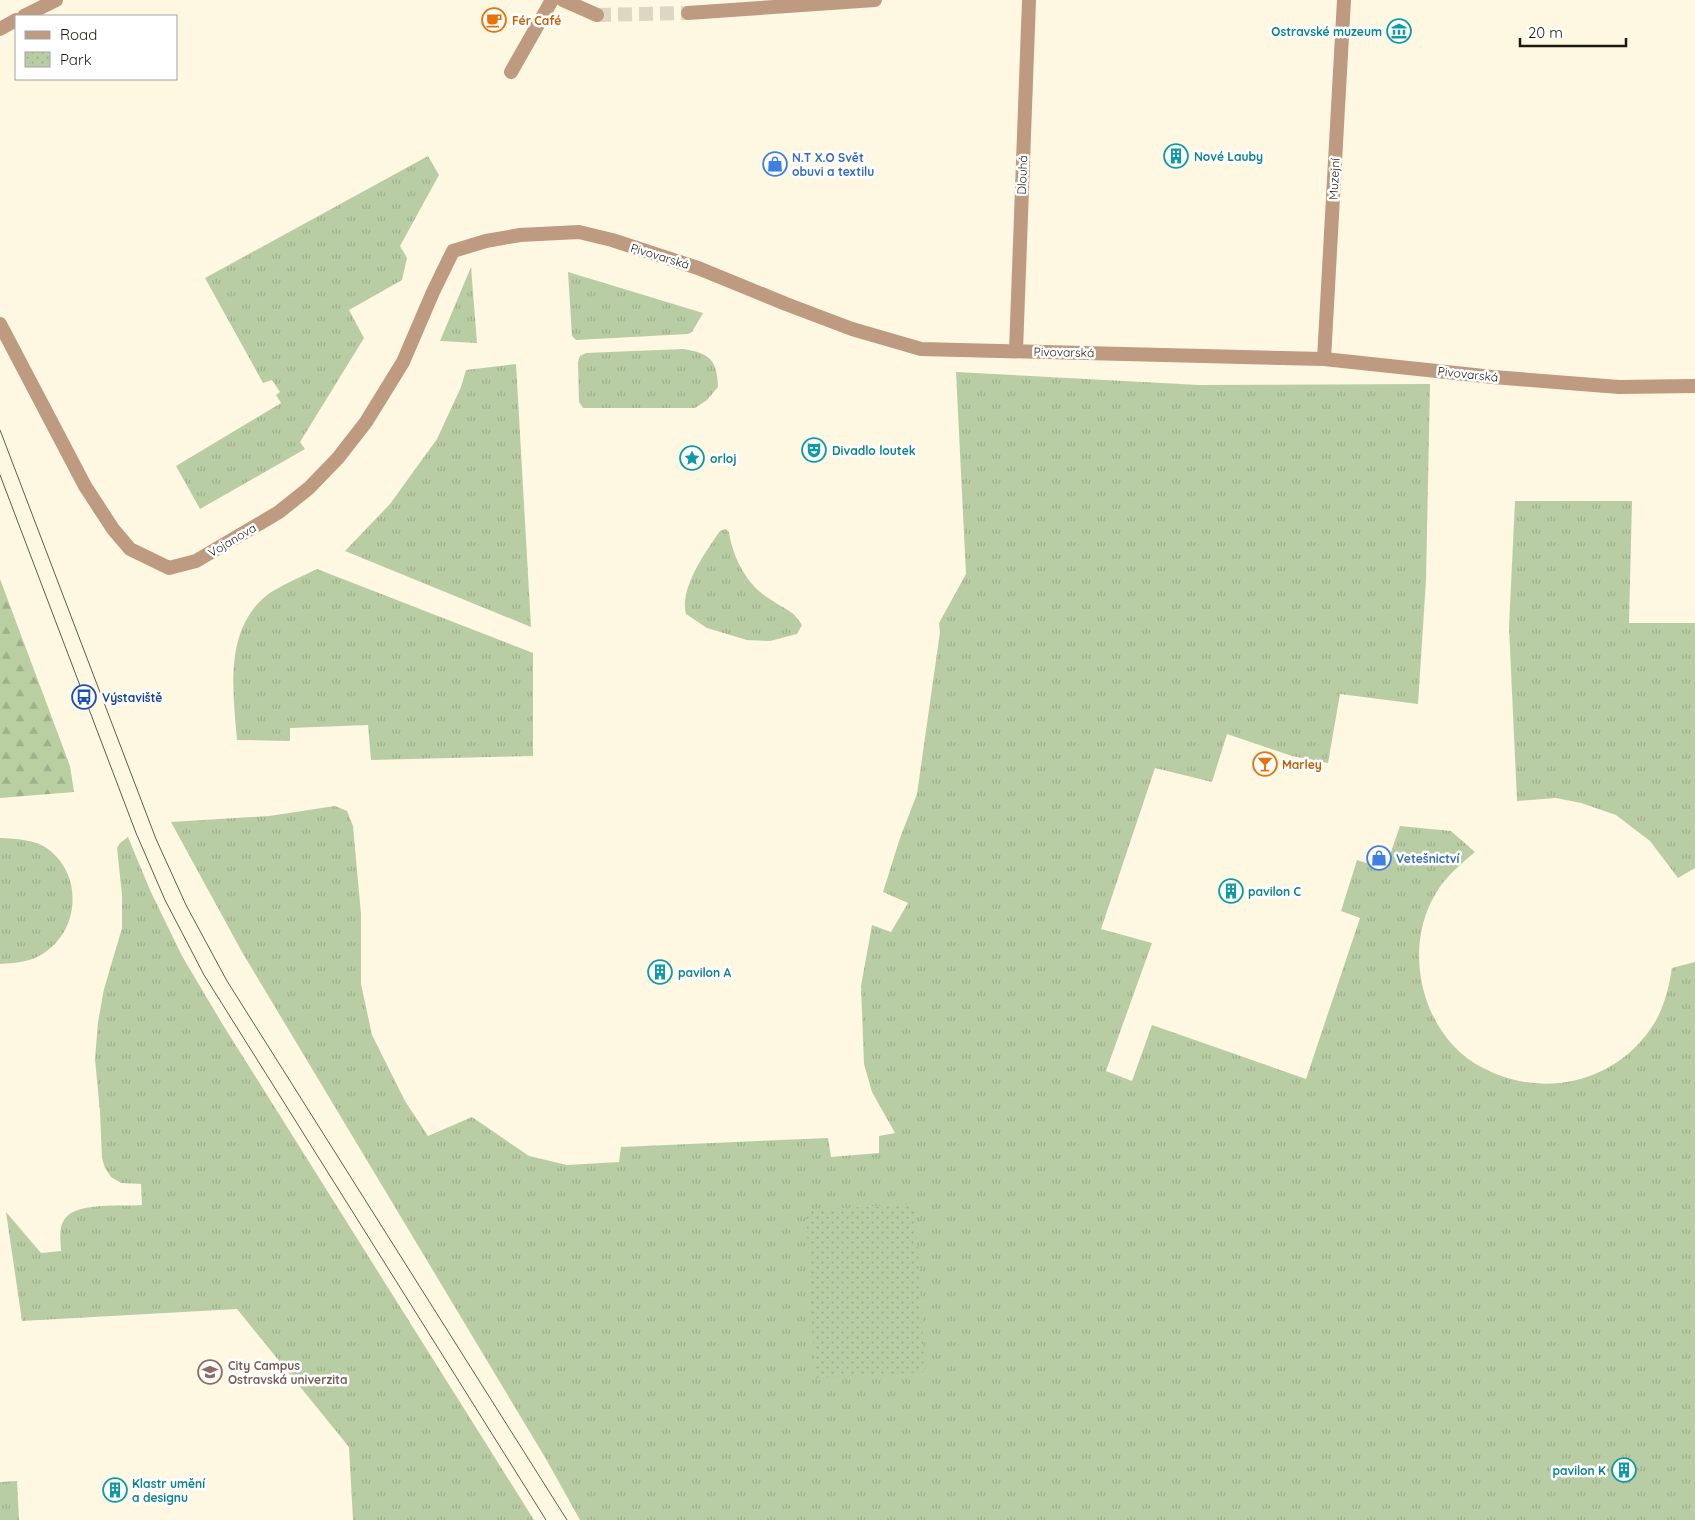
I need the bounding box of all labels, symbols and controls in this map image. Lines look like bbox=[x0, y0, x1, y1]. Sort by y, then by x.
cafe icon: Fér Café bbox=[481, 7, 507, 33]
place label: Fér Café bbox=[512, 13, 561, 28]
legend bbox=[15, 15, 178, 80]
scale bar bbox=[1520, 15, 1626, 47]
museum icon: Ostravské muzeum bbox=[1386, 18, 1412, 44]
text: 20 m bbox=[1528, 23, 1563, 42]
place label: Ostravské muzeum bbox=[1271, 24, 1382, 39]
text: Road bbox=[60, 25, 97, 44]
text: Park bbox=[60, 50, 92, 69]
building icon: Nové Lauby bbox=[1163, 143, 1189, 169]
place label: Nové Lauby bbox=[1194, 149, 1263, 164]
place label: N.T X.O Svět obuvi a textilu bbox=[792, 150, 874, 179]
shop icon: N.T X.O Svět obuvi a textilu bbox=[762, 151, 788, 177]
street label: Dlouhá bbox=[1014, 155, 1030, 195]
street label: Muzejní bbox=[1325, 157, 1343, 200]
street label: Pivovarská bbox=[629, 240, 691, 272]
street label: Pivovarská bbox=[1034, 344, 1094, 360]
street label: Pivovarská bbox=[1437, 363, 1499, 385]
theatre icon: Divadlo loutek bbox=[801, 437, 827, 463]
place label: Divadlo loutek bbox=[832, 443, 916, 458]
place icon: orloj bbox=[679, 445, 705, 471]
place label: orloj bbox=[710, 451, 737, 466]
street label: Vojanova bbox=[205, 520, 259, 560]
bus stop icon: Výstaviště bbox=[71, 684, 97, 710]
place label: Výstaviště bbox=[102, 690, 162, 705]
bar icon: Marley bbox=[1252, 751, 1278, 777]
place label: Marley bbox=[1282, 757, 1322, 772]
shop icon: Vetešnictví bbox=[1366, 845, 1392, 871]
place label: Vetešnictví bbox=[1396, 851, 1461, 866]
building icon: pavilon C bbox=[1218, 878, 1244, 904]
place label: pavilon C bbox=[1248, 884, 1302, 899]
building icon: pavilon A bbox=[647, 959, 673, 985]
place label: pavilon A bbox=[678, 965, 732, 980]
place label: City Campus Ostravská univerzita bbox=[228, 1358, 348, 1387]
school or university icon: City Campus Ostravská univerzita bbox=[197, 1359, 223, 1385]
building icon: pavilon K bbox=[1611, 1457, 1637, 1483]
place label: pavilon K bbox=[1553, 1463, 1606, 1478]
place label: Klastr umění a designu bbox=[132, 1476, 206, 1505]
building icon: Klastr umění a designu bbox=[102, 1477, 128, 1503]

